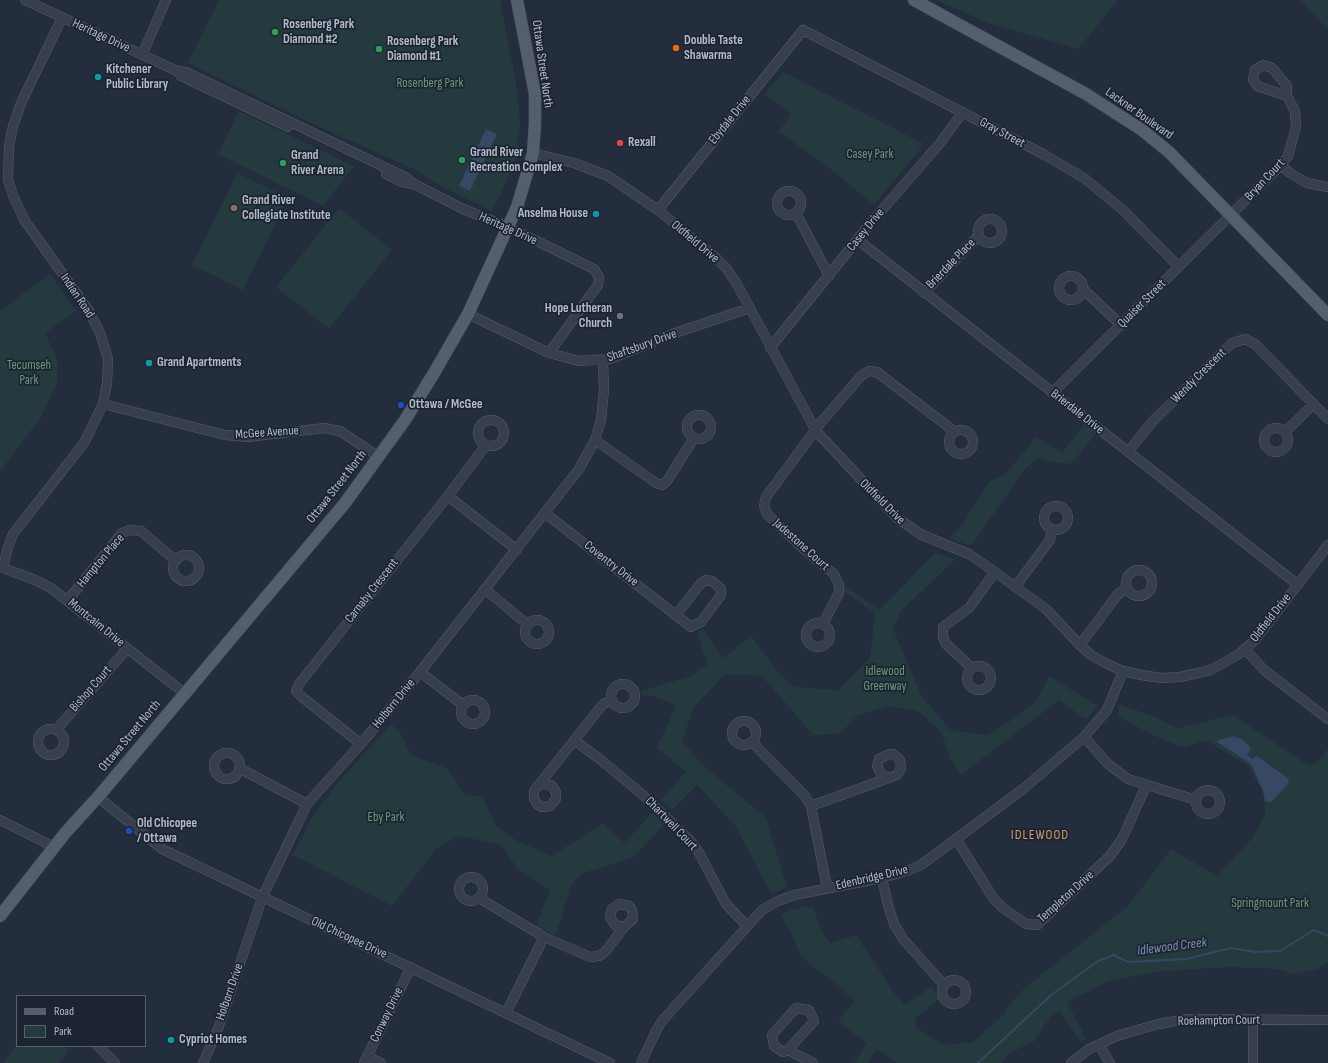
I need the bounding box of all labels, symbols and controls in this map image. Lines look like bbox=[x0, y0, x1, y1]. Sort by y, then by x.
street label: Heritage Drive bbox=[70, 16, 132, 56]
place label: Rosenberg Park Diamond #2 bbox=[283, 17, 354, 48]
street label: Ottawa Street North bbox=[528, 19, 556, 109]
marker: Rosenberg Park Diamond #2 bbox=[270, 27, 280, 37]
place label: Double Taste Shawarma bbox=[684, 33, 743, 64]
place label: Rosenberg Park Diamond #1 bbox=[387, 34, 458, 65]
marker: Double Taste Shawarma bbox=[671, 43, 681, 53]
marker: Rosenberg Park Diamond #1 bbox=[374, 44, 384, 54]
place label: Kitchener Public Library bbox=[106, 62, 168, 93]
marker: Kitchener Public Library bbox=[93, 72, 103, 82]
park label: Rosenberg Park bbox=[397, 76, 463, 92]
street label: Lackner Boulevard bbox=[1102, 85, 1176, 143]
street label: Ebydale Drive bbox=[706, 92, 754, 148]
street label: Gray Street bbox=[977, 115, 1027, 151]
place label: Rexall bbox=[628, 135, 656, 151]
marker: Rexall bbox=[615, 138, 625, 148]
place label: Grand River Recreation Complex bbox=[470, 145, 562, 176]
park label: Casey Park bbox=[847, 147, 893, 163]
place label: Grand River Arena bbox=[291, 148, 344, 179]
marker: Grand River Recreation Complex bbox=[457, 155, 467, 165]
street label: Bryan Court bbox=[1242, 156, 1288, 204]
marker: Grand River Arena bbox=[278, 158, 288, 168]
place label: Grand River Collegiate Institute bbox=[242, 193, 331, 224]
marker: Grand River Collegiate Institute bbox=[229, 203, 239, 213]
street label: Casey Drive bbox=[844, 205, 888, 255]
place label: Anselma House bbox=[518, 206, 588, 222]
street label: Heritage Drive bbox=[477, 209, 539, 249]
marker: Anselma House bbox=[591, 209, 601, 219]
street label: Oldfield Drive bbox=[668, 217, 722, 267]
street label: Brierdale Place bbox=[923, 236, 979, 292]
street label: Indian Road bbox=[56, 271, 98, 321]
street label: Quaiser Street bbox=[1114, 276, 1170, 332]
place label: Hope Lutheran Church bbox=[545, 301, 612, 332]
marker: Hope Lutheran Church bbox=[615, 311, 625, 321]
street label: Shaftsbury Drive bbox=[605, 326, 679, 366]
street label: Wendy Crescent bbox=[1168, 345, 1230, 407]
place label: Grand Apartments bbox=[157, 355, 242, 371]
park label: Tecumseh Park bbox=[7, 358, 51, 389]
marker: Grand Apartments bbox=[144, 358, 154, 368]
street label: Brierdale Drive bbox=[1047, 386, 1107, 438]
place label: Ottawa / McGee bbox=[409, 397, 483, 413]
marker: Ottawa / McGee bbox=[396, 400, 406, 410]
street label: McGee Avenue bbox=[235, 423, 299, 443]
street label: Ottawa Street North bbox=[304, 447, 370, 527]
street label: Oldfield Drive bbox=[856, 476, 908, 528]
street label: Jadestone Court bbox=[770, 516, 832, 574]
street label: Hampton Place bbox=[74, 531, 128, 591]
street label: Coventry Drive bbox=[581, 538, 641, 590]
street label: Carnaby Crescent bbox=[342, 556, 402, 626]
street label: Oldfield Drive bbox=[1247, 590, 1295, 646]
street label: Montcalm Drive bbox=[65, 595, 127, 651]
street label: Bishop Court bbox=[67, 663, 115, 715]
park label: Idlewood Greenway bbox=[863, 664, 907, 695]
street label: Holborn Drive bbox=[369, 676, 419, 732]
street label: Ottawa Street North bbox=[96, 697, 164, 775]
street label: Chartwell Court bbox=[641, 794, 701, 854]
park label: Eby Park bbox=[368, 810, 404, 826]
place label: Old Chicopee / Ottawa bbox=[137, 816, 197, 847]
marker: Old Chicopee / Ottawa bbox=[124, 826, 134, 836]
district label: IDLEWOOD bbox=[1011, 827, 1069, 843]
street label: Edenbridge Drive bbox=[834, 862, 910, 894]
street label: Templeton Drive bbox=[1035, 868, 1097, 926]
park label: Springmount Park bbox=[1231, 896, 1309, 912]
street label: Old Chicopee Drive bbox=[309, 914, 389, 962]
water label: Idlewood Creek bbox=[1136, 934, 1208, 960]
street label: Holborn Drive bbox=[213, 961, 247, 1023]
street label: Conway Drive bbox=[367, 985, 407, 1045]
legend bbox=[16, 995, 146, 1047]
text: Road bbox=[54, 1004, 74, 1019]
street label: Roehampton Court bbox=[1178, 1012, 1260, 1030]
text: Park bbox=[54, 1024, 72, 1039]
place label: Cypriot Homes bbox=[179, 1032, 247, 1048]
marker: Cypriot Homes bbox=[166, 1035, 176, 1045]

